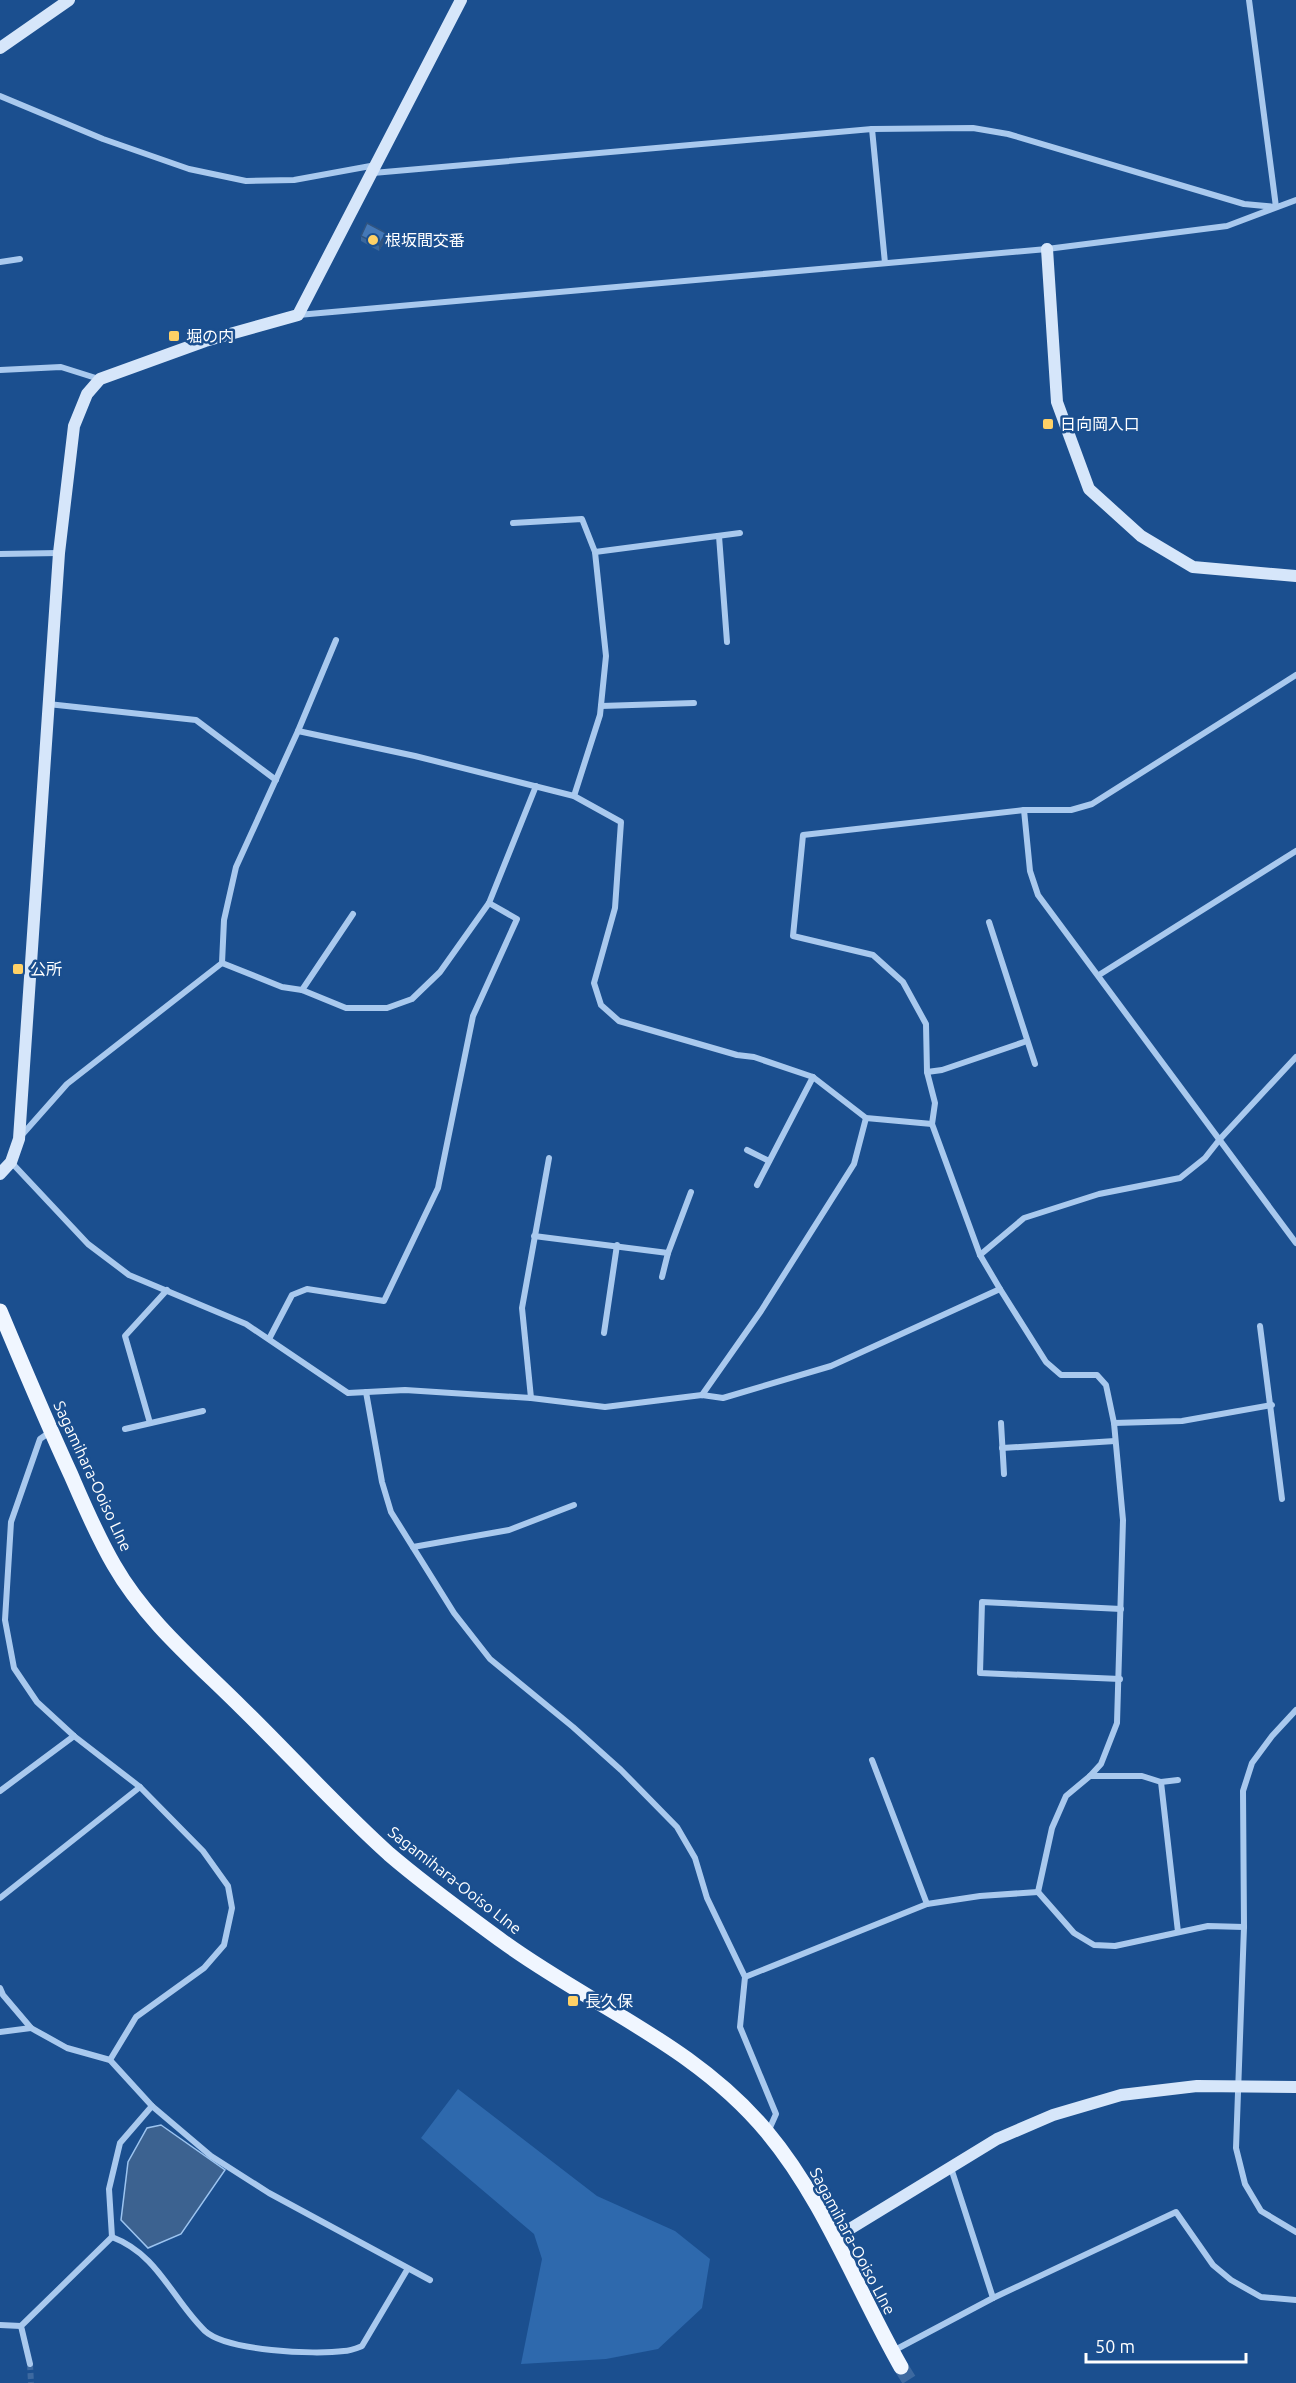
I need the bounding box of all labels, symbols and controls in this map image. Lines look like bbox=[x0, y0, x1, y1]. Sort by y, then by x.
place label: 根坂間交番 bbox=[385, 231, 465, 249]
marker: 根坂間交番 bbox=[366, 233, 380, 247]
place label: 堀の内 bbox=[186, 327, 234, 345]
marker: 堀の内 bbox=[167, 329, 181, 343]
place label: 日向岡入口 bbox=[1060, 415, 1140, 433]
marker: 日向岡入口 bbox=[1041, 417, 1055, 431]
place label: 公所 bbox=[30, 960, 62, 978]
marker: 公所 bbox=[11, 962, 25, 976]
street label: Sagamihara-Ooiso LIne bbox=[50, 1398, 136, 1554]
street label: Sagamihara-Ooiso LIne bbox=[385, 1822, 525, 1938]
place label: 長久保 bbox=[585, 1992, 633, 2010]
marker: 長久保 bbox=[566, 1994, 580, 2008]
street label: Sagamihara-Ooiso LIne bbox=[807, 2164, 899, 2318]
scale bar bbox=[1086, 2326, 1246, 2364]
text: 50 m bbox=[1095, 2336, 1135, 2356]

